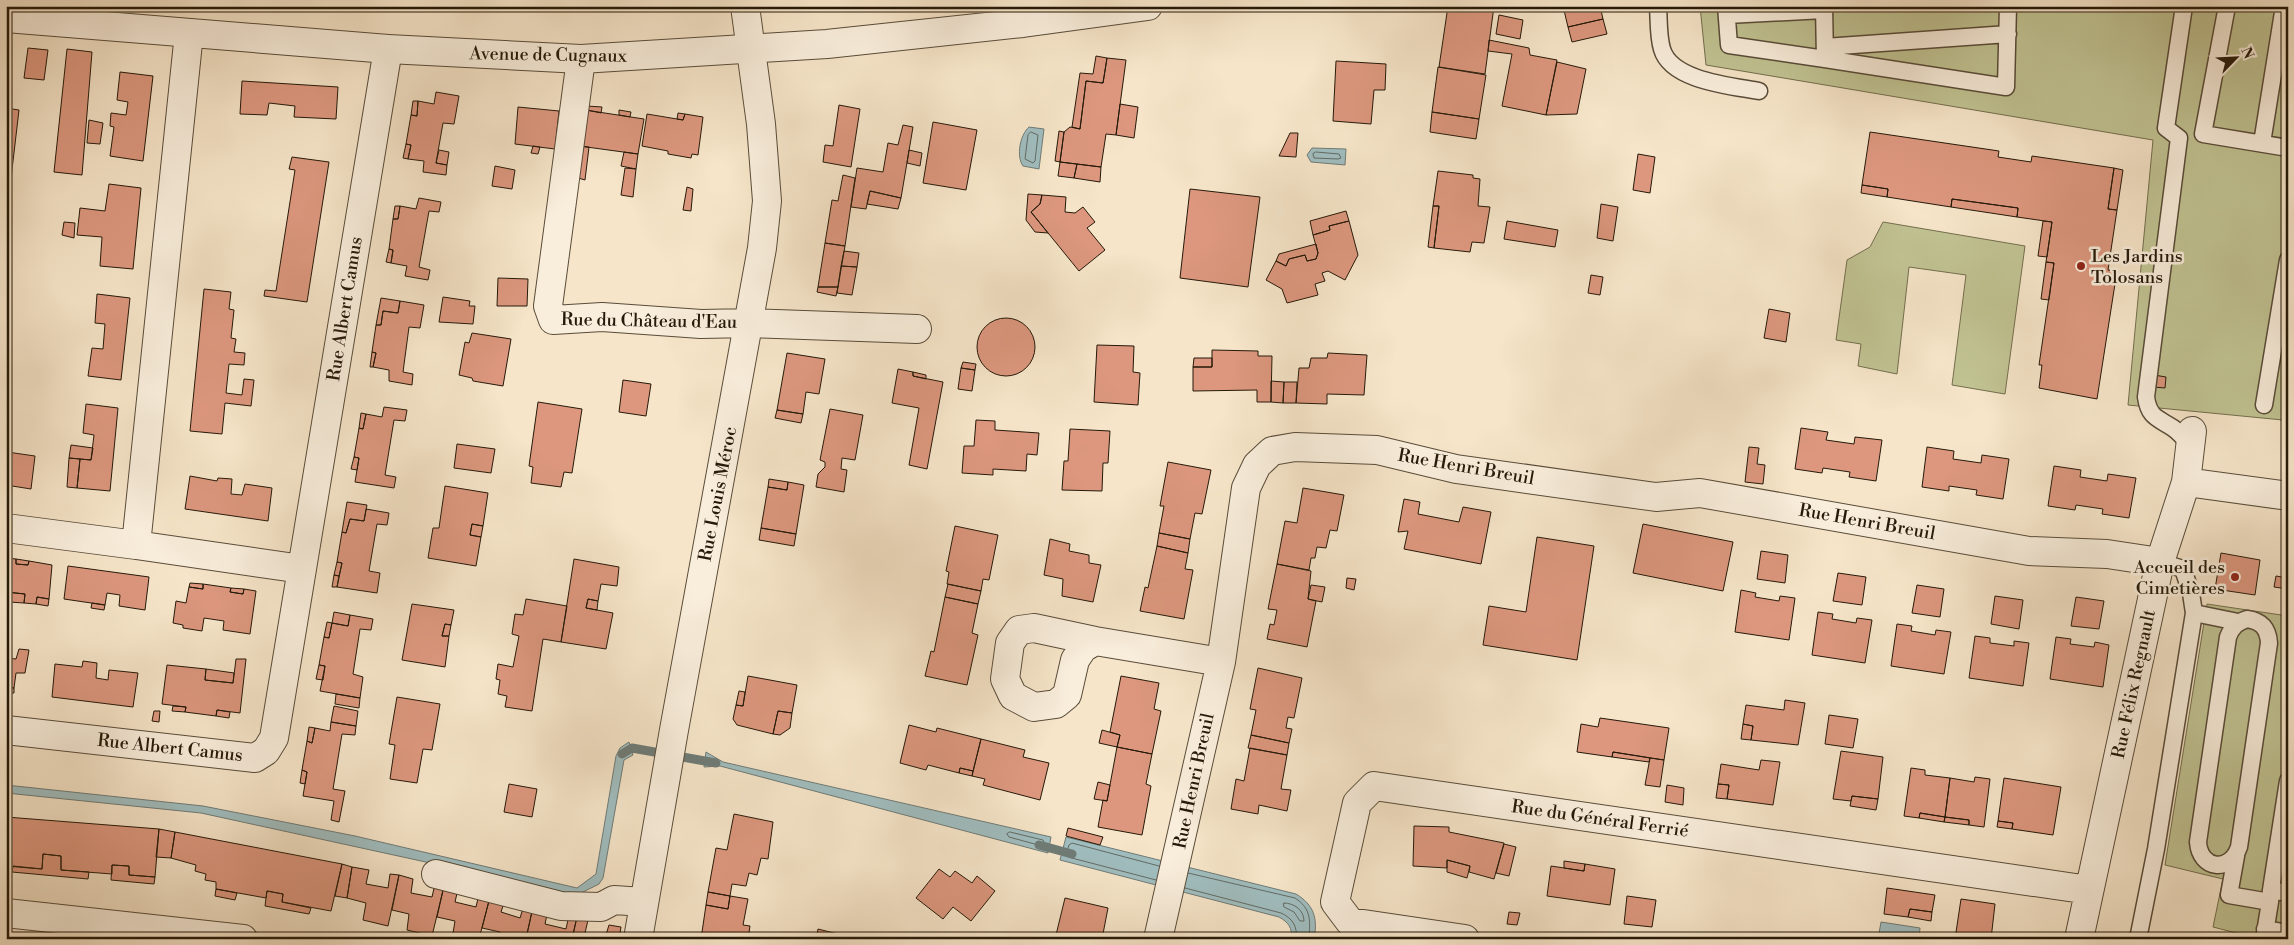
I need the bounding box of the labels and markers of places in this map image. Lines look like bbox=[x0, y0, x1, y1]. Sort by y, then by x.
place label: Les Jardins Tolosans bbox=[2091, 245, 2183, 289]
marker: Les Jardins Tolosans bbox=[2075, 260, 2087, 272]
place label: Accueil des Cimetières bbox=[2132, 556, 2225, 600]
marker: Accueil des Cimetières bbox=[2229, 571, 2241, 583]

